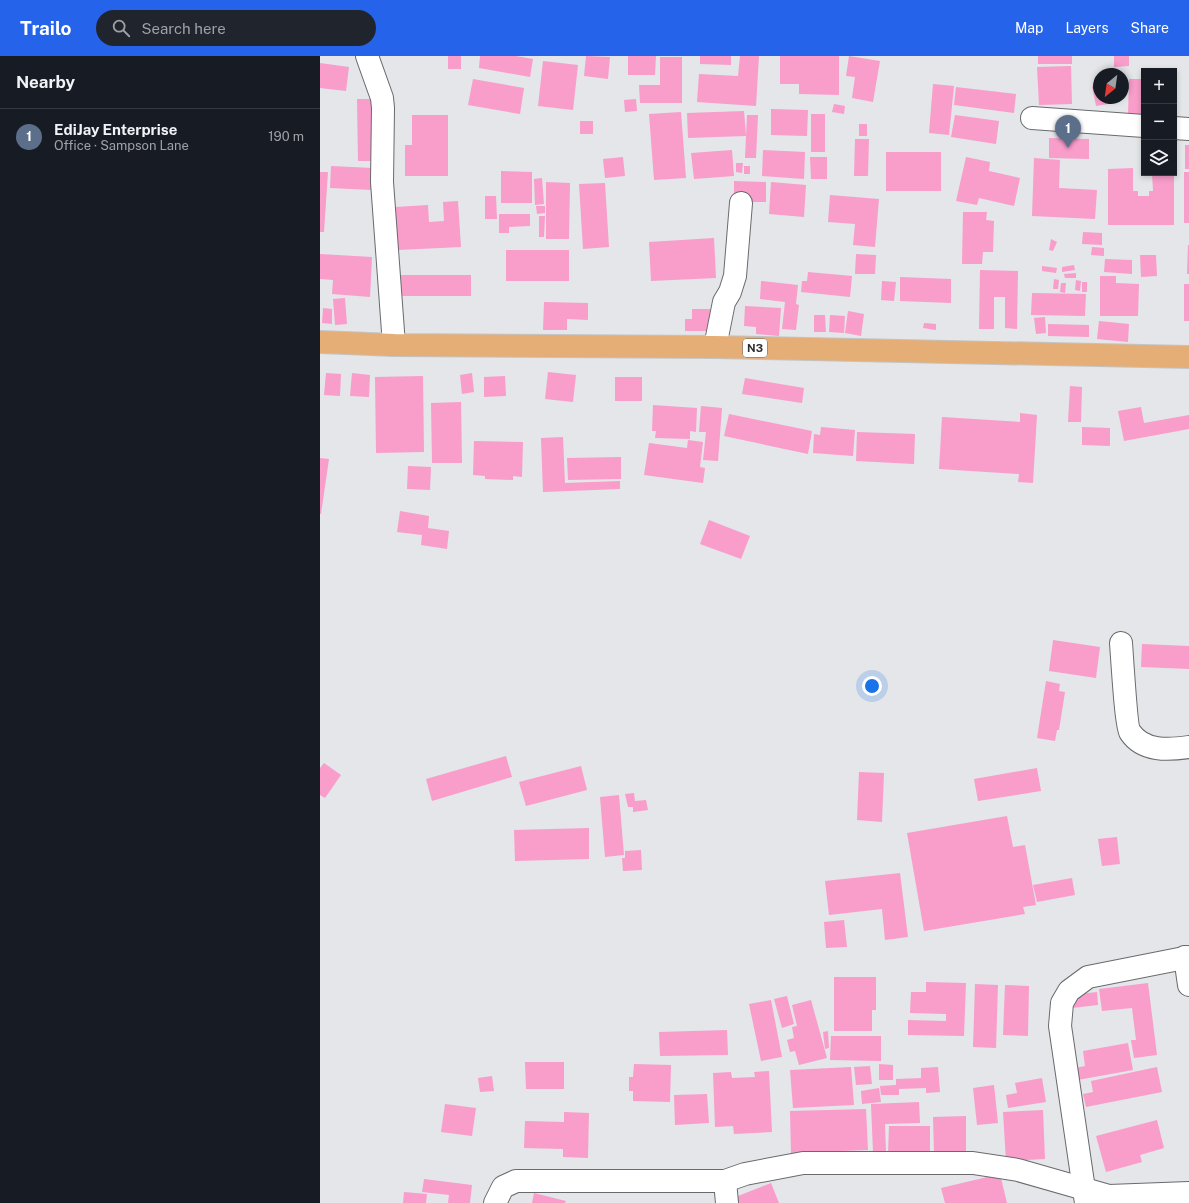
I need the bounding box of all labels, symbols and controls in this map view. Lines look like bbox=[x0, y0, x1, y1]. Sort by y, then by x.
search box bbox=[96, 10, 376, 46]
text: Trailo bbox=[20, 17, 72, 39]
icon: search bbox=[110, 17, 132, 39]
text: Search here bbox=[142, 20, 226, 37]
text: Map bbox=[1015, 20, 1043, 36]
text: Layers bbox=[1065, 20, 1109, 36]
text: Share bbox=[1131, 20, 1169, 36]
north arrow bbox=[1093, 68, 1129, 104]
map controls bbox=[1141, 68, 1177, 176]
button: + bbox=[1141, 68, 1177, 104]
text: Nearby bbox=[16, 72, 75, 92]
button: − bbox=[1141, 104, 1177, 140]
pin: 1 bbox=[1055, 115, 1081, 148]
text: EdiJay Enterprise bbox=[54, 121, 177, 138]
text: 1 bbox=[26, 129, 32, 144]
text: 190 m bbox=[268, 129, 304, 144]
text: Office · Sampson Lane bbox=[54, 138, 189, 153]
button: layers bbox=[1141, 140, 1177, 176]
road number: N3 bbox=[743, 339, 767, 357]
your location bbox=[862, 676, 882, 696]

